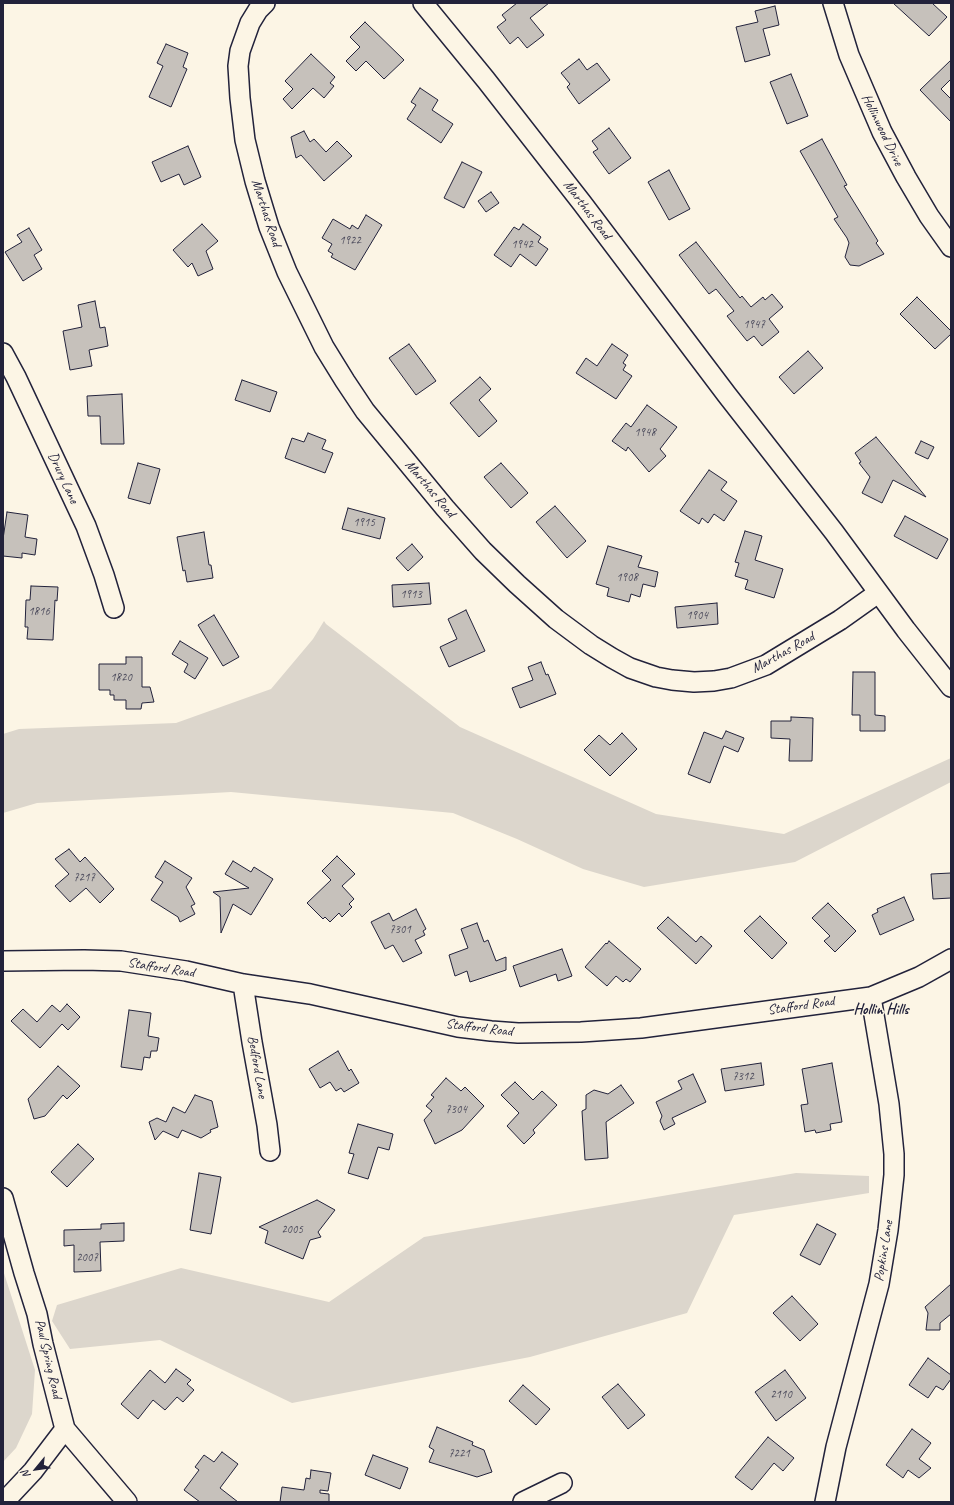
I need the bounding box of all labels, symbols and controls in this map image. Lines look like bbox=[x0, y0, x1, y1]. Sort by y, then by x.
street label: Hollinwood Drive bbox=[857, 91, 907, 169]
street label: Marthas Road bbox=[247, 177, 285, 249]
street label: Marthas Road bbox=[559, 177, 615, 243]
house number: 1922 bbox=[339, 234, 361, 248]
house number: 1942 bbox=[511, 238, 533, 252]
house number: 1947 bbox=[743, 318, 765, 332]
house number: 1948 bbox=[634, 426, 656, 440]
street label: Drury Lane bbox=[44, 450, 82, 506]
street label: Marthas Road bbox=[401, 457, 459, 521]
house number: 1915 bbox=[353, 516, 375, 530]
house number: 1908 bbox=[616, 571, 638, 585]
house number: 1913 bbox=[400, 588, 422, 602]
house number: 1816 bbox=[28, 605, 50, 619]
house number: 1904 bbox=[686, 609, 708, 623]
street label: Marthas Road bbox=[749, 629, 817, 677]
house number: 1820 bbox=[110, 671, 132, 685]
house number: 7217 bbox=[73, 871, 95, 885]
house number: 7301 bbox=[389, 923, 411, 937]
street label: Stafford Road bbox=[127, 954, 195, 982]
street label: Stafford Road bbox=[767, 993, 835, 1019]
district label: Hollin Hills bbox=[853, 1001, 909, 1019]
street label: Stafford Road bbox=[445, 1016, 513, 1040]
street label: Bedford Lane bbox=[243, 1034, 271, 1100]
house number: 7312 bbox=[732, 1070, 754, 1084]
house number: 7304 bbox=[445, 1103, 467, 1117]
street label: Popkins Lane bbox=[871, 1219, 897, 1283]
house number: 2005 bbox=[281, 1223, 303, 1237]
house number: 2007 bbox=[76, 1251, 98, 1265]
street label: Paul Spring Road bbox=[31, 1318, 65, 1400]
house number: 2110 bbox=[770, 1388, 792, 1402]
house number: 7221 bbox=[448, 1447, 470, 1461]
north arrow bbox=[16, 1449, 56, 1489]
text: N bbox=[18, 1468, 33, 1481]

